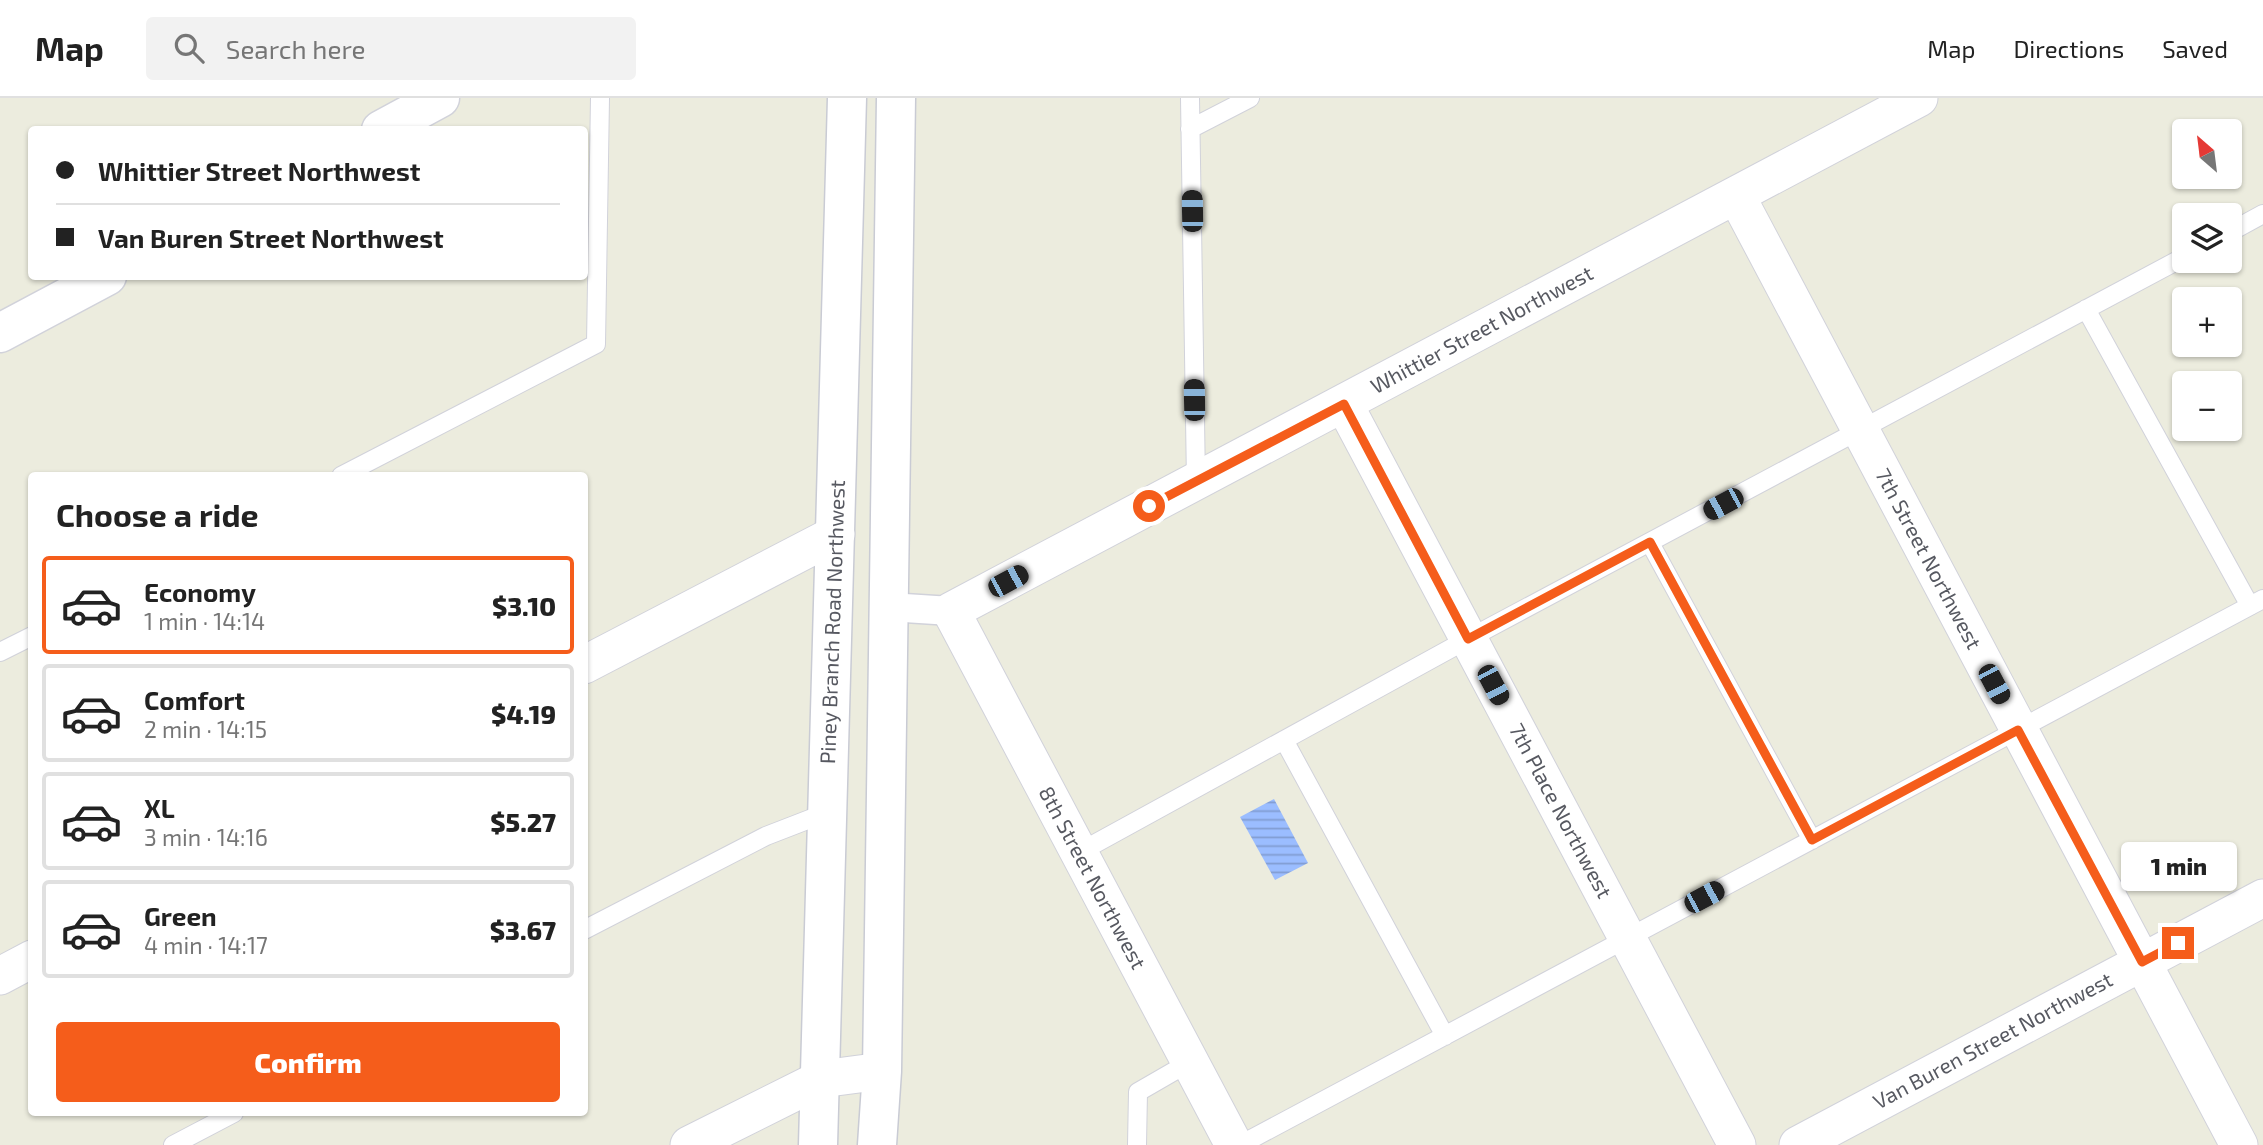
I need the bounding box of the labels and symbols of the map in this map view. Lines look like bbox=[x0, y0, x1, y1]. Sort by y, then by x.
north arrow bbox=[2172, 119, 2242, 189]
car bbox=[1182, 190, 1203, 232]
street label: Whittier Street Northwest bbox=[1366, 259, 1597, 398]
car bbox=[1184, 379, 1205, 421]
street label: 7th Street Northwest bbox=[1871, 464, 1988, 653]
street label: Piney Branch Road Northwest bbox=[814, 479, 849, 764]
car bbox=[1700, 485, 1747, 523]
route start bbox=[1133, 490, 1165, 522]
car bbox=[985, 562, 1032, 600]
car bbox=[1975, 661, 2014, 707]
car bbox=[1474, 662, 1513, 708]
street label: 7th Place Northwest bbox=[1505, 719, 1618, 902]
street label: 8th Street Northwest bbox=[1035, 782, 1152, 973]
callout: 1 min bbox=[2120, 842, 2236, 890]
car bbox=[1681, 878, 1728, 916]
route end bbox=[2162, 927, 2194, 959]
street label: Van Buren Street Northwest bbox=[1868, 966, 2116, 1114]

